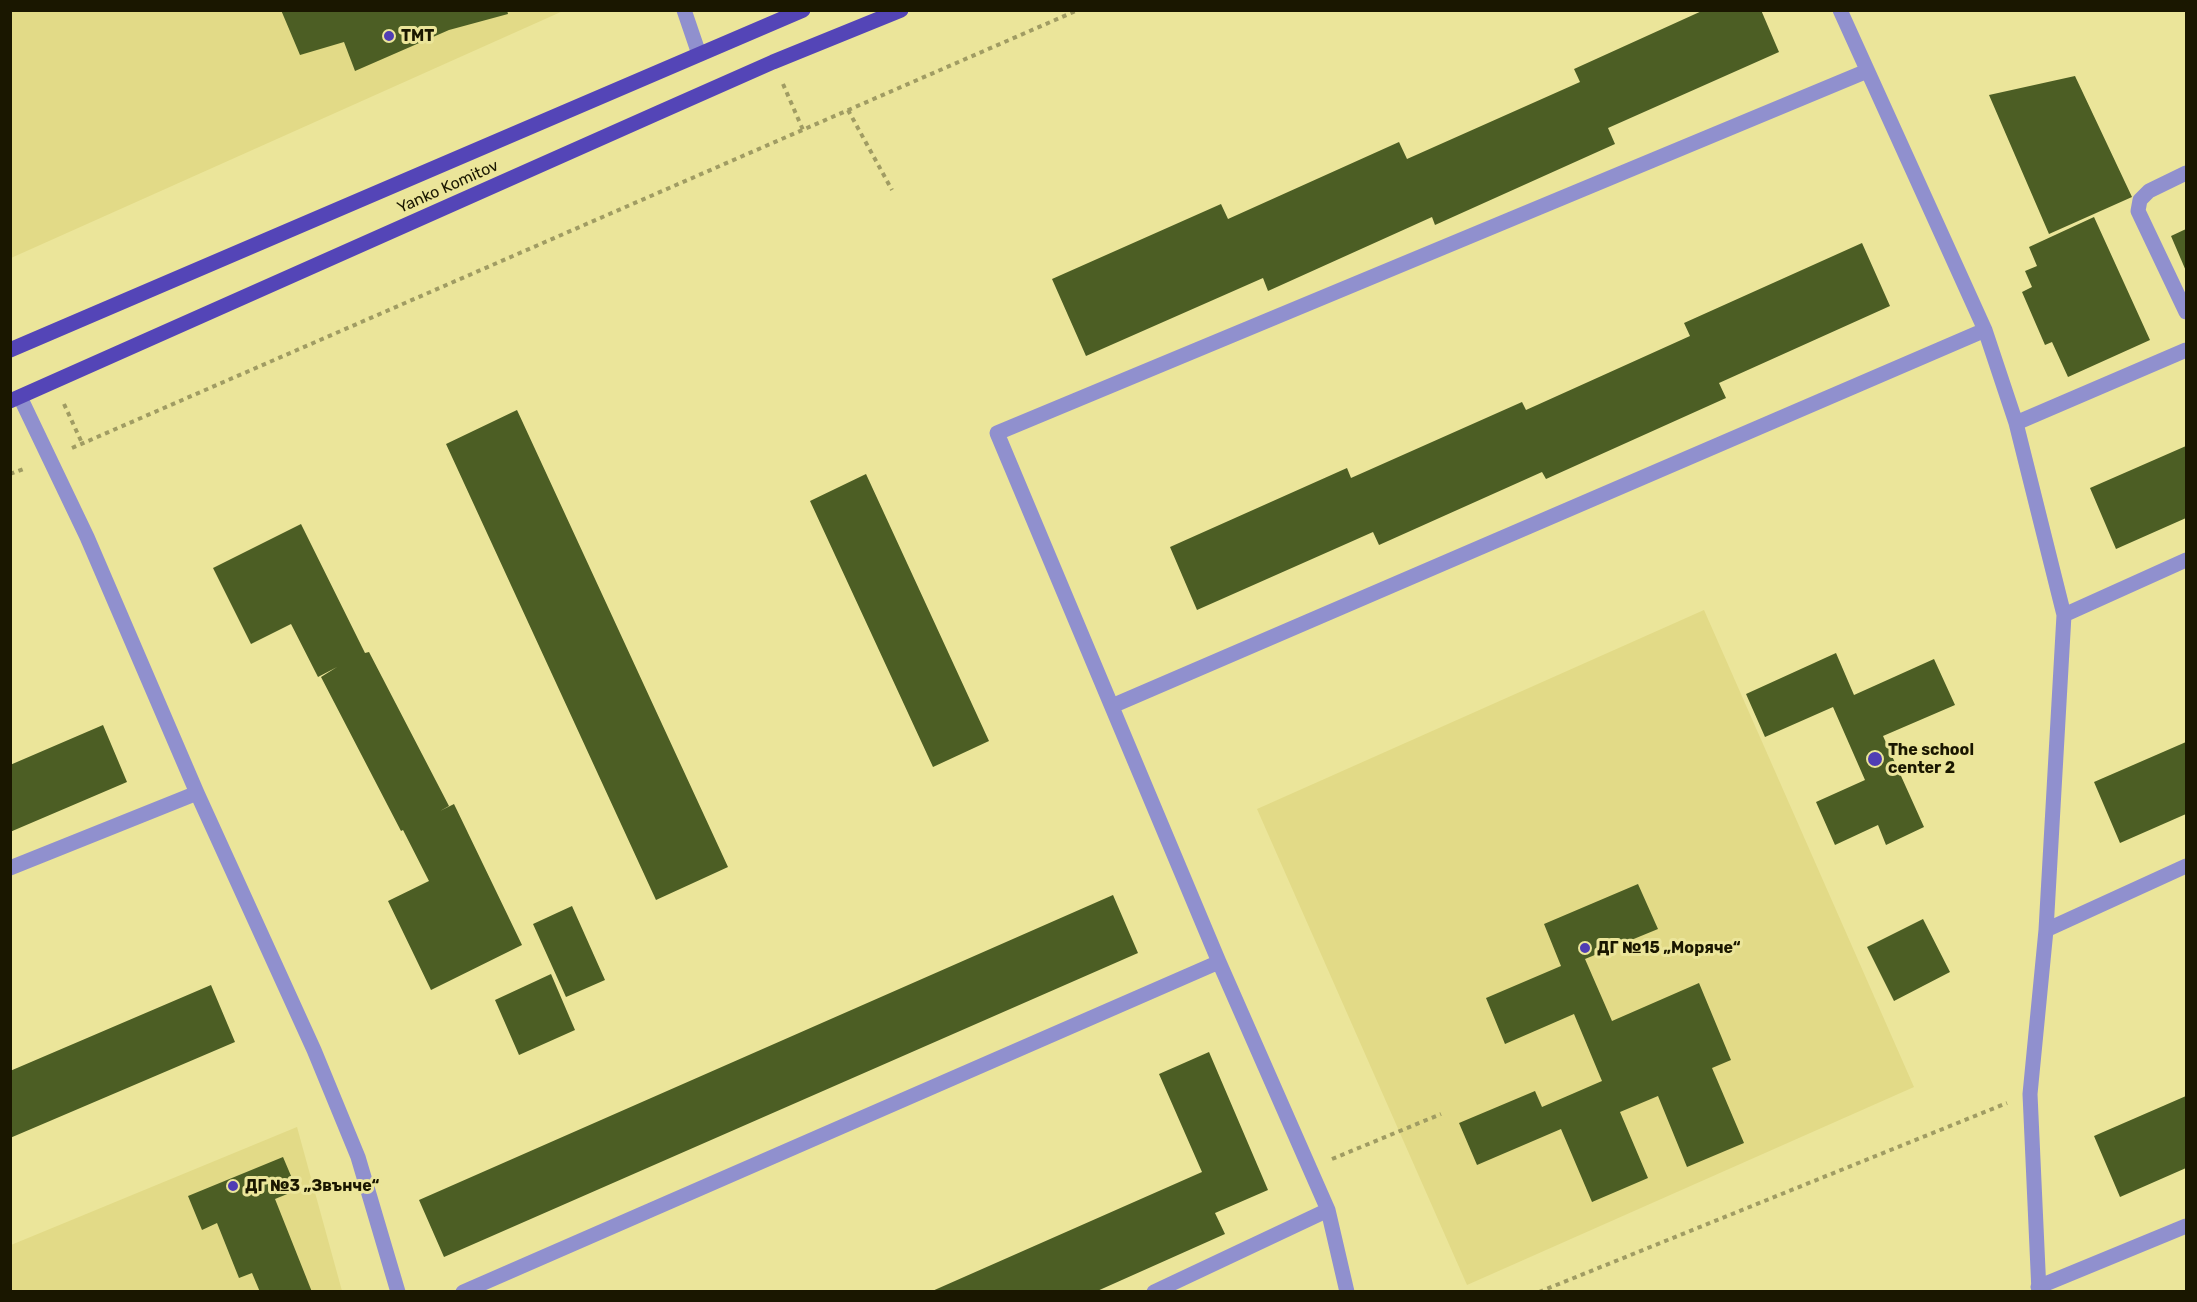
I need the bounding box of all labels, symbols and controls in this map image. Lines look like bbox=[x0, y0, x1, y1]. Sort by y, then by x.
place label: TMT bbox=[401, 26, 434, 46]
marker: TMT bbox=[382, 29, 396, 43]
street label: Yanko Komitov bbox=[394, 156, 502, 218]
place label: The school center 2 bbox=[1888, 740, 1974, 778]
marker: The school center 2 bbox=[1866, 750, 1884, 768]
place label: ДГ №15 „Моряче“ bbox=[1597, 938, 1741, 958]
marker: ДГ №15 „Моряче“ bbox=[1578, 941, 1592, 955]
place label: ДГ №3 „Звънче“ bbox=[245, 1176, 379, 1196]
marker: ДГ №3 „Звънче“ bbox=[226, 1179, 240, 1193]

